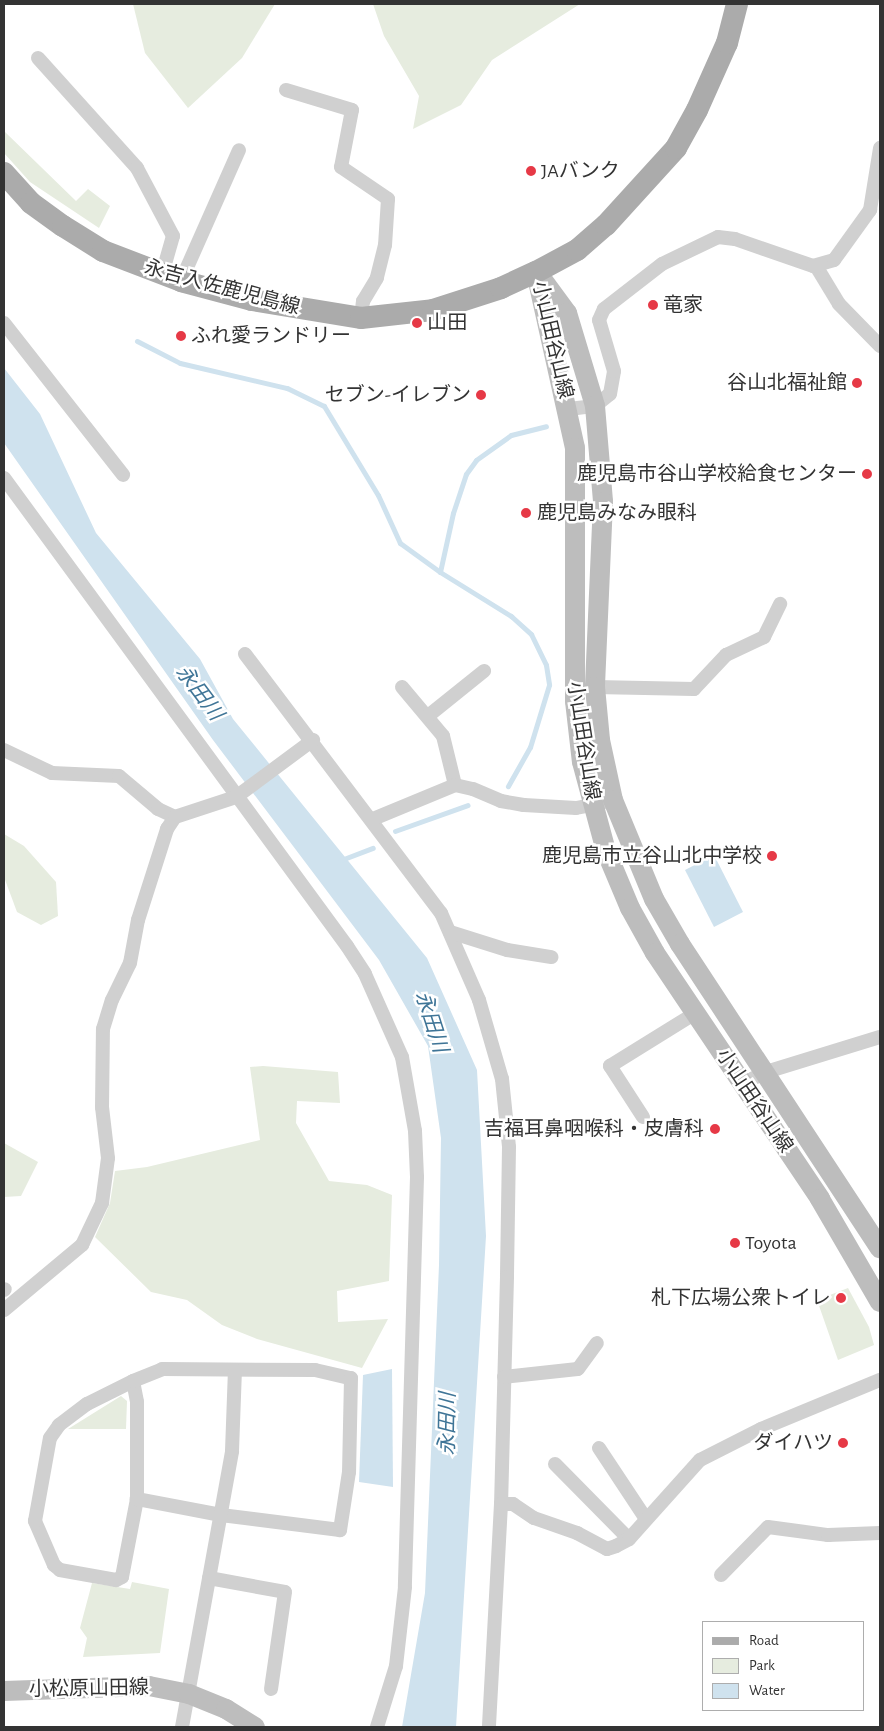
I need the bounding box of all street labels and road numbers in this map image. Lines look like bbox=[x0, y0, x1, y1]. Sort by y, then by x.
street label: 永吉入佐鹿児島線 bbox=[142, 256, 302, 320]
street label: 小山田谷山線 bbox=[527, 279, 577, 401]
street label: 小山田谷山線 bbox=[562, 680, 604, 802]
street label: 小山田谷山線 bbox=[711, 1045, 797, 1157]
street label: 小松原山田線 bbox=[29, 1676, 149, 1702]

